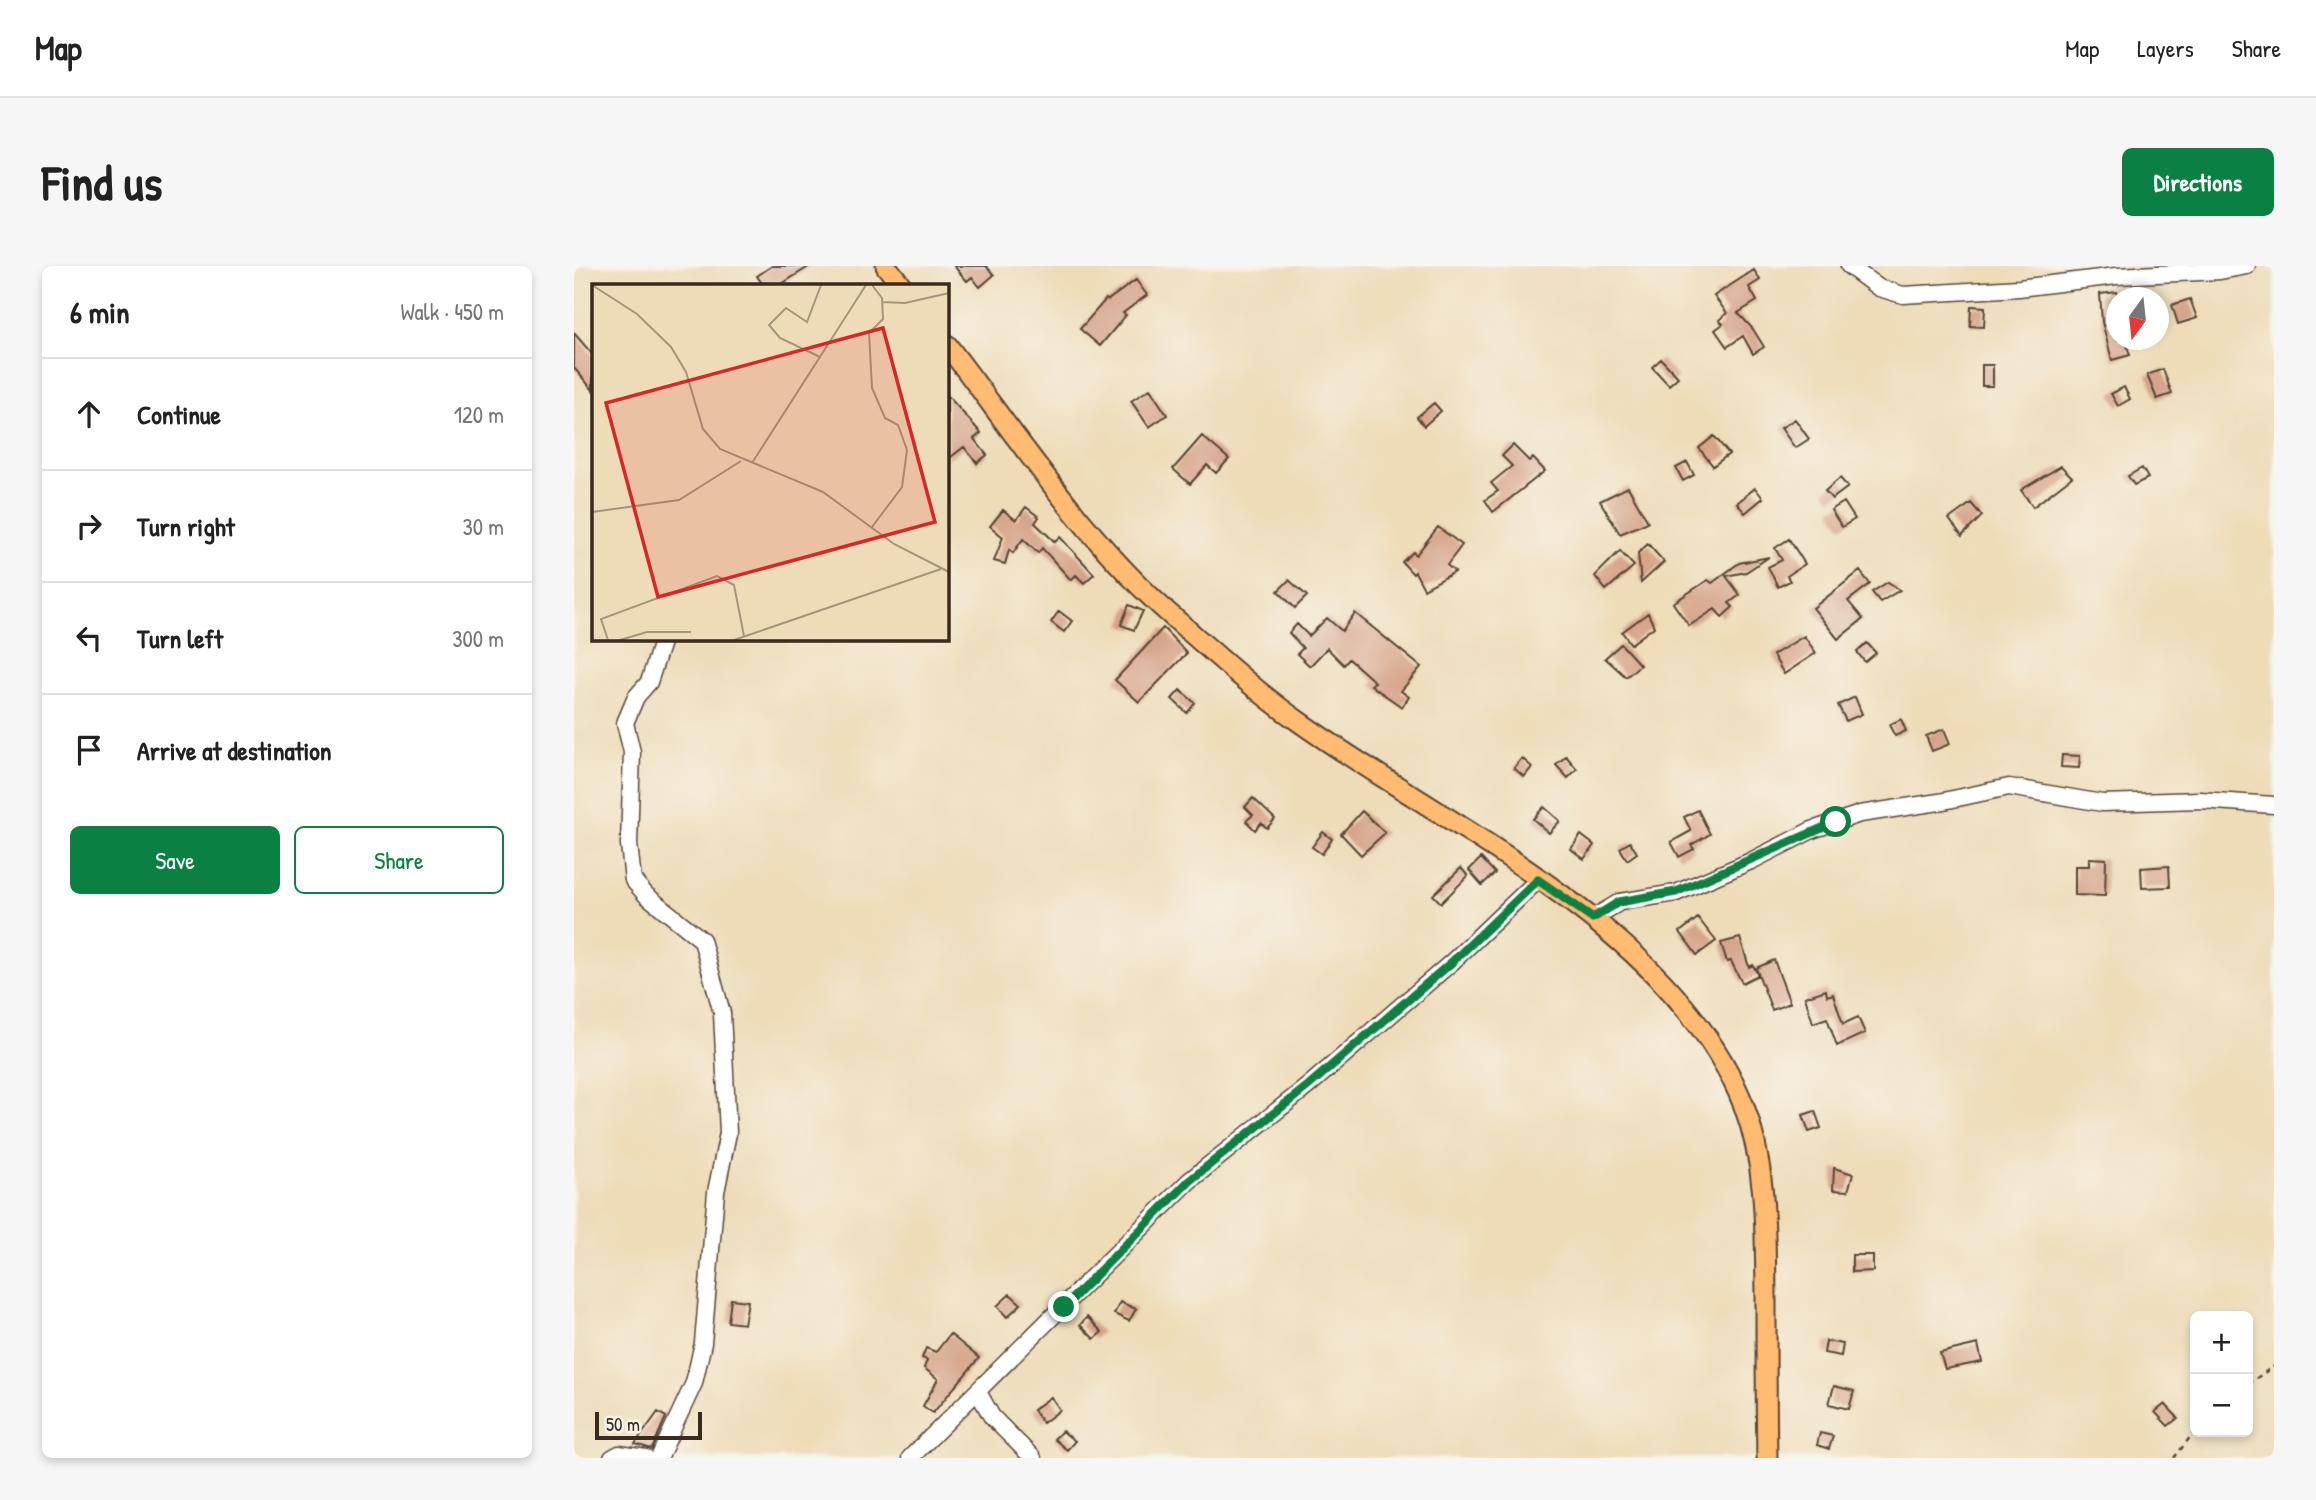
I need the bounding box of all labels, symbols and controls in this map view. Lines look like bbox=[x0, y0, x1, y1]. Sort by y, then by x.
text: Map bbox=[35, 26, 82, 70]
text: Map bbox=[2065, 32, 2099, 64]
text: Layers bbox=[2137, 32, 2194, 64]
text: Share bbox=[2232, 32, 2281, 64]
button: Directions bbox=[2122, 148, 2274, 216]
text: Find us bbox=[42, 149, 162, 215]
inset map bbox=[592, 284, 948, 640]
north arrow bbox=[2106, 287, 2169, 350]
text: 6 min bbox=[70, 292, 130, 332]
text: Walk · 450 m bbox=[400, 296, 504, 327]
icon: ahead bbox=[70, 395, 108, 433]
text: Continue bbox=[137, 397, 221, 432]
text: 120 m bbox=[454, 399, 504, 430]
icon: right bbox=[70, 507, 108, 545]
text: Turn right bbox=[137, 509, 235, 544]
text: 30 m bbox=[462, 511, 504, 542]
icon: left bbox=[70, 619, 108, 657]
text: Turn left bbox=[137, 621, 223, 656]
text: 300 m bbox=[452, 623, 504, 654]
icon: arrive bbox=[70, 731, 108, 769]
text: Arrive at destination bbox=[137, 733, 332, 768]
route start bbox=[1820, 806, 1851, 837]
button: Save bbox=[70, 826, 280, 894]
button: Share bbox=[294, 826, 504, 894]
route end bbox=[1048, 1291, 1079, 1322]
map controls bbox=[2190, 1311, 2253, 1437]
button: + bbox=[2190, 1311, 2253, 1374]
button: − bbox=[2190, 1374, 2253, 1437]
scale bar bbox=[595, 1409, 702, 1441]
text: 50 m bbox=[606, 1411, 640, 1437]

